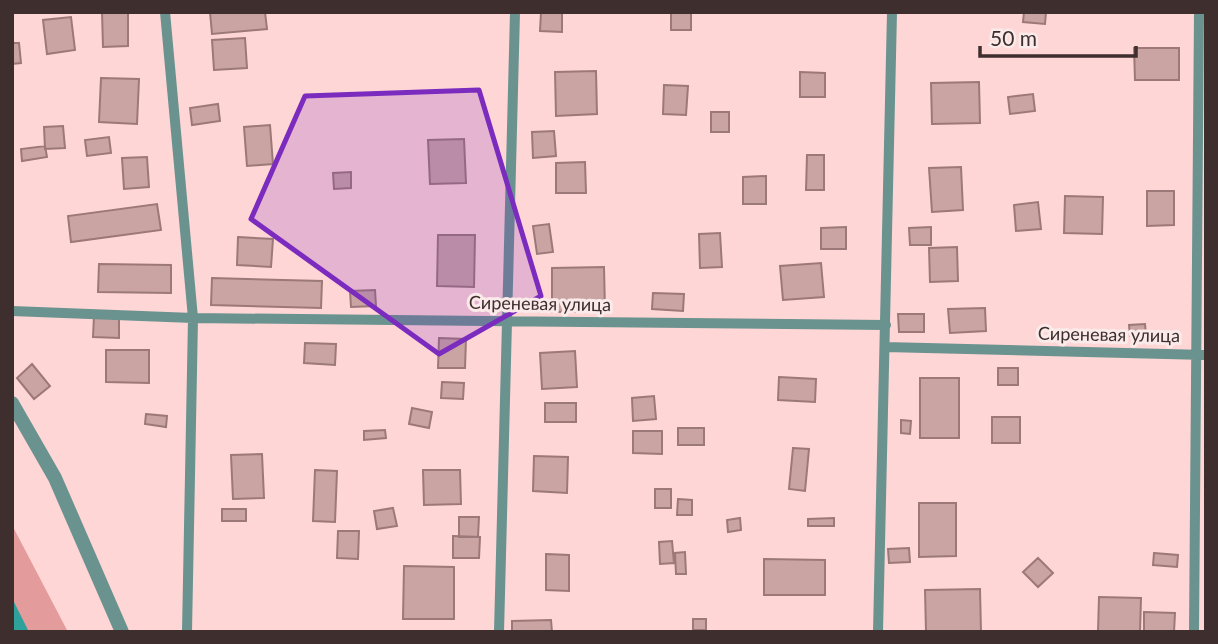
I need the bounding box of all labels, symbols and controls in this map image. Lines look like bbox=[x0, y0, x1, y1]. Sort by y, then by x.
scale bar bbox=[980, 14, 1136, 58]
text: 50 m bbox=[990, 25, 1037, 50]
street label: Сиреневая улица bbox=[469, 291, 611, 315]
street label: Сиреневая улица bbox=[1038, 322, 1180, 346]

